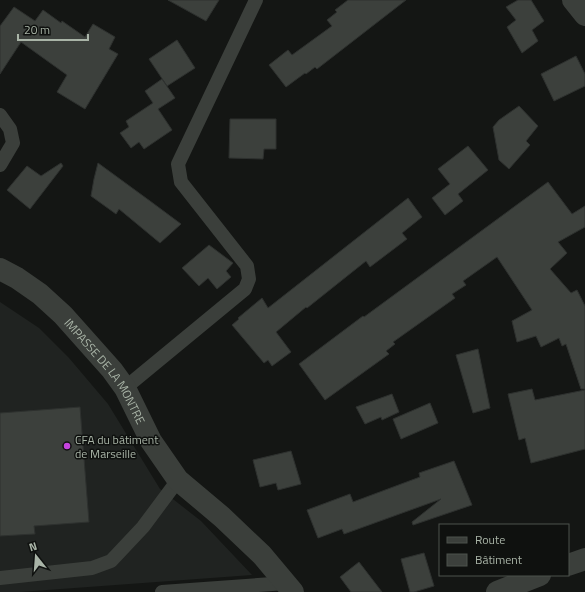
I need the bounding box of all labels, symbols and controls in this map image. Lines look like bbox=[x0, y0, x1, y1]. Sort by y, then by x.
scale bar bbox=[18, 16, 88, 42]
text: 20 m bbox=[24, 20, 50, 39]
street label: IMPASSE DE LA MONTRE bbox=[60, 314, 151, 427]
place label: CFA du bâtiment de Marseille bbox=[75, 430, 159, 463]
marker: CFA du bâtiment de Marseille bbox=[62, 441, 72, 451]
legend bbox=[439, 524, 569, 576]
text: Route bbox=[475, 530, 505, 549]
north arrow bbox=[16, 536, 56, 576]
text: N bbox=[27, 538, 39, 555]
text: Bâtiment bbox=[475, 550, 523, 569]

